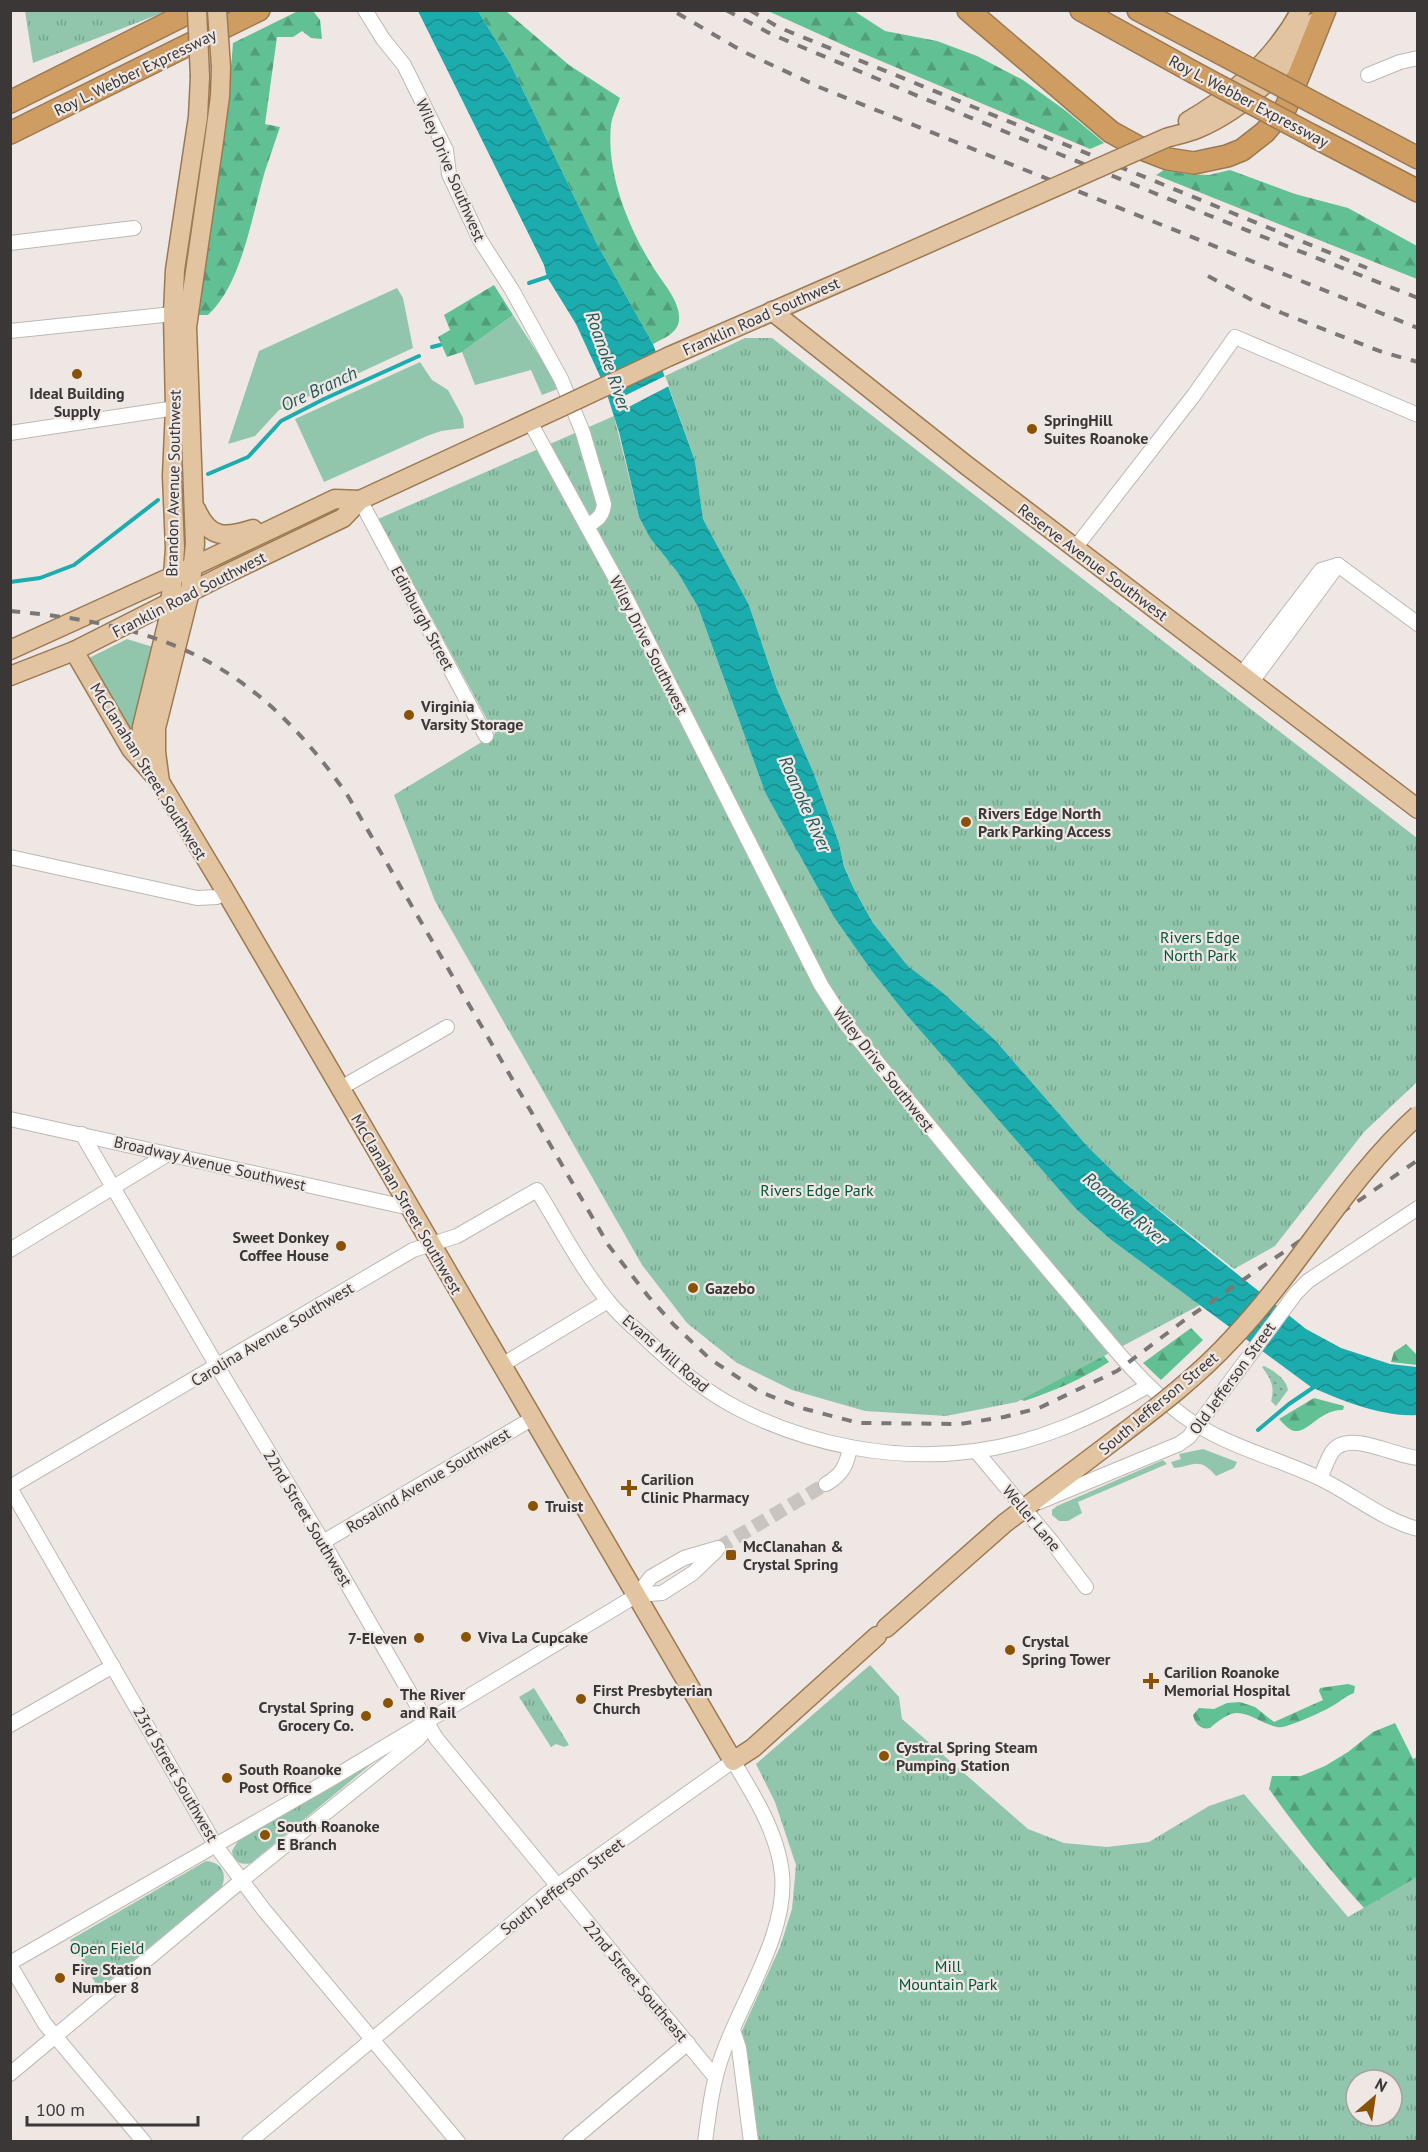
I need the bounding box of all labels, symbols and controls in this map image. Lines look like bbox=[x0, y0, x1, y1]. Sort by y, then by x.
street label: Roy L. Webber Expressway bbox=[51, 24, 220, 120]
street label: Roy L. Webber Expressway bbox=[1166, 50, 1333, 152]
street label: Wiley Drive Southwest bbox=[412, 96, 490, 245]
street label: Franklin Road Southwest bbox=[679, 272, 843, 360]
water label: Roanoke River bbox=[581, 308, 636, 414]
water label: Ore Branch bbox=[277, 361, 361, 416]
marker: Ideal Building Supply bbox=[70, 367, 84, 381]
place label: Ideal Building Supply bbox=[29, 383, 125, 421]
street label: Brandon Avenue Southwest bbox=[161, 389, 185, 577]
place label: SpringHill Suites Roanoke bbox=[1044, 410, 1148, 448]
marker: SpringHill Suites Roanoke bbox=[1025, 422, 1039, 436]
street label: Reserve Avenue Southwest bbox=[1014, 499, 1172, 625]
street label: Franklin Road Southwest bbox=[109, 546, 270, 641]
street label: Edinburgh Street bbox=[387, 562, 459, 674]
street label: Wiley Drive Southwest bbox=[605, 572, 693, 718]
street label: McClanahan Street Southwest bbox=[86, 679, 212, 864]
place label: Virginia Varsity Storage bbox=[420, 696, 524, 734]
marker: Virginia Varsity Storage bbox=[402, 708, 416, 722]
water label: Roanoke River bbox=[774, 752, 837, 856]
place label: Rivers Edge North Park Parking Access bbox=[978, 803, 1111, 841]
marker: Rivers Edge North Park Parking Access bbox=[959, 815, 973, 829]
park label: Rivers Edge North Park bbox=[1160, 927, 1240, 965]
street label: Wiley Drive Southwest bbox=[829, 1003, 939, 1136]
street label: McClanahan Street Southwest bbox=[347, 1110, 467, 1298]
street label: Broadway Avenue Southwest bbox=[112, 1131, 308, 1195]
water label: Roanoke River bbox=[1079, 1167, 1173, 1251]
park label: Rivers Edge Park bbox=[760, 1180, 874, 1200]
place label: Sweet Donkey Coffee House bbox=[232, 1227, 329, 1265]
marker: Sweet Donkey Coffee House bbox=[334, 1239, 348, 1253]
street label: Carolina Avenue Southwest bbox=[187, 1277, 357, 1391]
place label: Gazebo bbox=[705, 1278, 756, 1298]
marker: Gazebo bbox=[686, 1281, 700, 1295]
street label: Evans Mill Road bbox=[619, 1310, 713, 1396]
street label: Old Jefferson Street bbox=[1185, 1317, 1280, 1438]
street label: South Jefferson Street bbox=[1094, 1347, 1222, 1459]
street label: Rosalind Avenue Southwest bbox=[342, 1423, 514, 1537]
street label: 22nd Street Southwest bbox=[259, 1446, 357, 1590]
place label: Carilion Clinic Pharmacy bbox=[641, 1469, 749, 1507]
marker: Carilion Clinic Pharmacy bbox=[622, 1481, 636, 1495]
street label: Weller Lane bbox=[998, 1481, 1066, 1555]
place label: Truist bbox=[545, 1496, 584, 1516]
marker: Truist bbox=[526, 1499, 540, 1513]
place label: McClanahan & Crystal Spring bbox=[743, 1536, 843, 1574]
marker: McClanahan & Crystal Spring bbox=[724, 1548, 738, 1562]
place label: Viva La Cupcake bbox=[477, 1627, 588, 1647]
place label: 7-Eleven bbox=[348, 1628, 407, 1648]
marker: Viva La Cupcake bbox=[459, 1630, 473, 1644]
marker: 7-Eleven bbox=[412, 1631, 426, 1645]
place label: Crystal Spring Tower bbox=[1022, 1631, 1111, 1669]
marker: Crystal Spring Tower bbox=[1003, 1643, 1017, 1657]
place label: Carilion Roanoke Memorial Hospital bbox=[1164, 1662, 1290, 1700]
marker: Carilion Roanoke Memorial Hospital bbox=[1142, 1672, 1160, 1690]
place label: First Presbyterian Church bbox=[593, 1680, 713, 1718]
place label: The River and Rail bbox=[400, 1684, 466, 1722]
marker: First Presbyterian Church bbox=[574, 1692, 588, 1706]
marker: The River and Rail bbox=[381, 1696, 395, 1710]
place label: Crystal Spring Grocery Co. bbox=[259, 1697, 354, 1735]
street label: 23rd Street Southwest bbox=[129, 1703, 223, 1846]
marker: Crystal Spring Grocery Co. bbox=[359, 1709, 373, 1723]
place label: Cystral Spring Steam Pumping Station bbox=[896, 1737, 1038, 1775]
marker: Cystral Spring Steam Pumping Station bbox=[877, 1749, 891, 1763]
place label: South Roanoke Post Office bbox=[239, 1759, 342, 1797]
marker: South Roanoke Post Office bbox=[220, 1771, 234, 1785]
place label: South Roanoke E Branch bbox=[277, 1816, 380, 1854]
marker: South Roanoke E Branch bbox=[258, 1828, 272, 1842]
street label: South Jefferson Street bbox=[496, 1833, 628, 1939]
street label: 22nd Street Southeast bbox=[579, 1916, 693, 2046]
park label: Open Field bbox=[70, 1938, 144, 1958]
park label: Mill Mountain Park bbox=[899, 1956, 998, 1994]
place label: Fire Station Number 8 bbox=[72, 1959, 151, 1997]
marker: Fire Station Number 8 bbox=[53, 1971, 67, 1985]
north arrow bbox=[1344, 2068, 1404, 2128]
text: N bbox=[1372, 2074, 1391, 2096]
scale bar bbox=[27, 2089, 198, 2127]
text: 100 m bbox=[36, 2098, 85, 2121]

